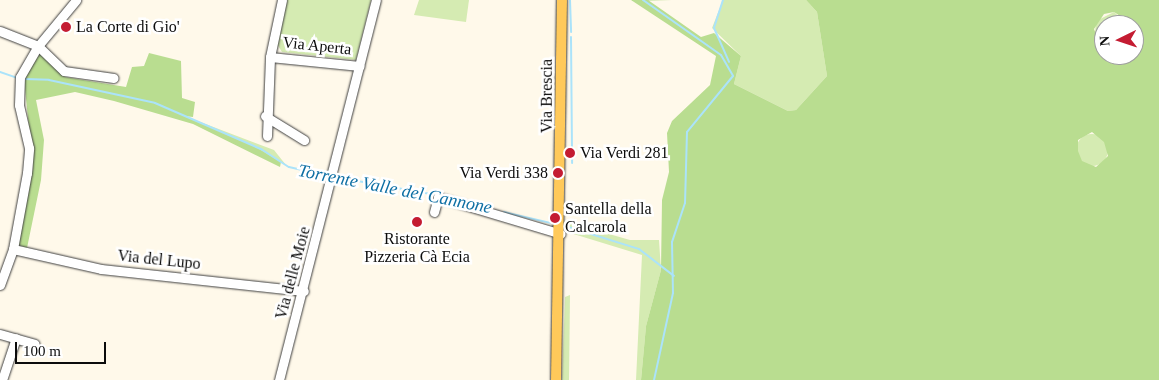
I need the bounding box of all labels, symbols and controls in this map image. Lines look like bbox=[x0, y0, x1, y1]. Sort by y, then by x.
north arrow bbox=[1094, 15, 1144, 65]
place label: La Corte di Gio' bbox=[76, 17, 180, 37]
marker: La Corte di Gio' bbox=[60, 21, 72, 33]
street label: Via Aperta bbox=[281, 33, 353, 59]
text: N bbox=[1097, 35, 1112, 47]
street label: Via Brescia bbox=[537, 59, 557, 133]
place label: Via Verdi 281 bbox=[580, 143, 669, 163]
marker: Via Verdi 281 bbox=[564, 147, 576, 159]
water label: Torrente Valle del Cannone bbox=[296, 160, 494, 218]
place label: Via Verdi 338 bbox=[459, 163, 548, 183]
marker: Via Verdi 338 bbox=[552, 167, 564, 179]
place label: Santella della Calcarola bbox=[565, 199, 652, 237]
marker: Santella della Calcarola bbox=[549, 212, 561, 224]
marker: Ristorante Pizzeria Cà Ecia bbox=[411, 216, 423, 228]
street label: Via delle Moie bbox=[271, 225, 315, 321]
place label: Ristorante Pizzeria Cà Ecia bbox=[364, 229, 470, 267]
street label: Via del Lupo bbox=[116, 246, 202, 274]
scale bar bbox=[18, 332, 109, 364]
text: 100 m bbox=[23, 343, 61, 359]

